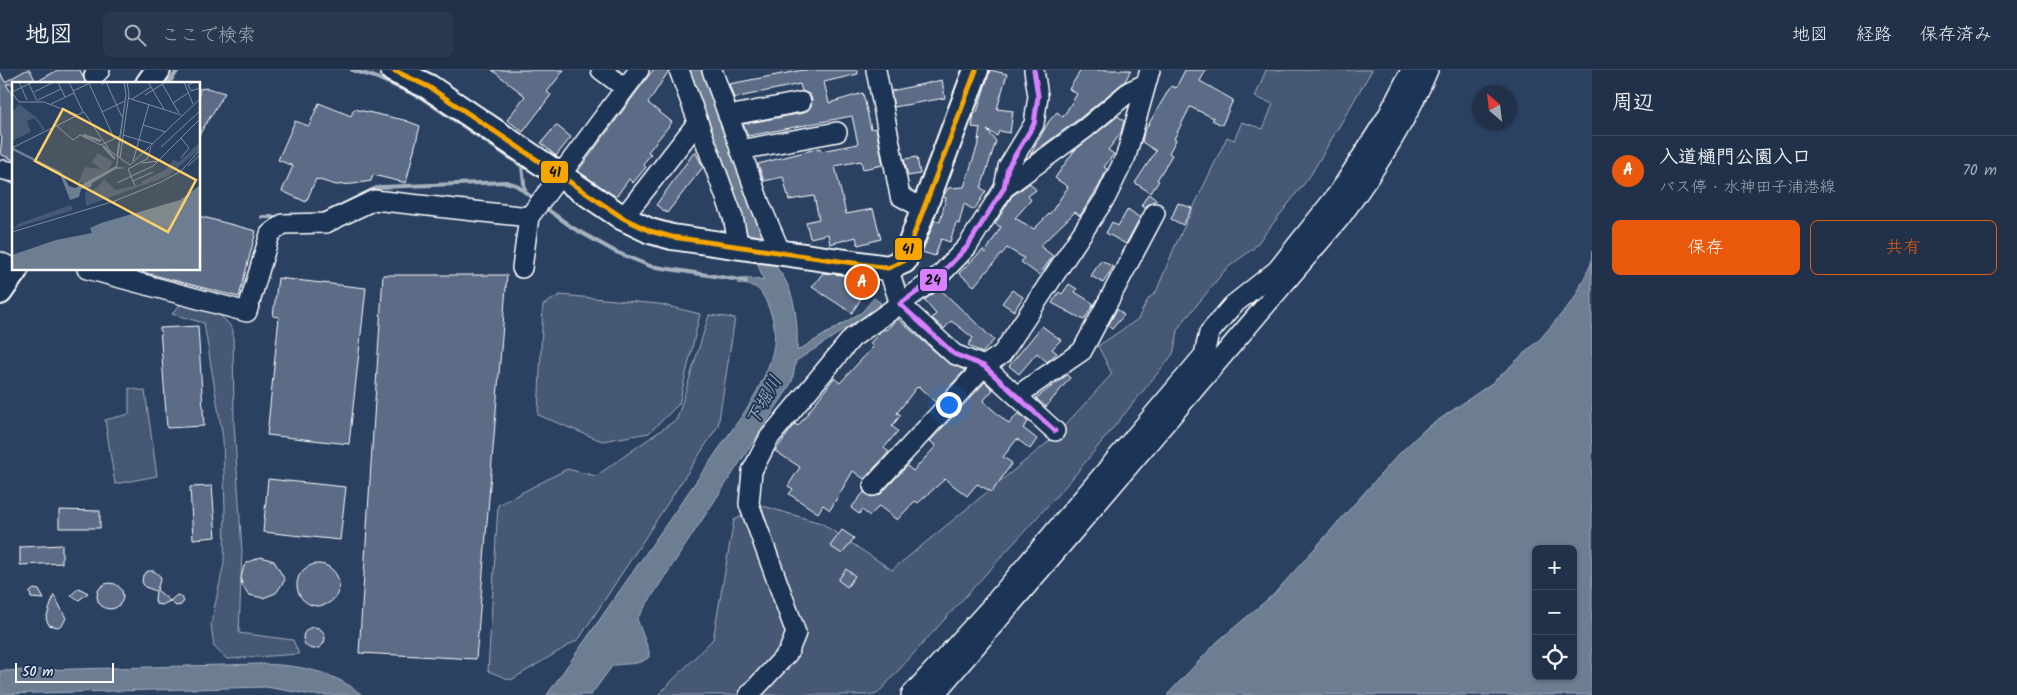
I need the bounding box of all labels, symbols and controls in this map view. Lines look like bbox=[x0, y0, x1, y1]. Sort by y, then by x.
search box bbox=[103, 12, 453, 57]
text: 地図 bbox=[25, 16, 73, 55]
icon: search bbox=[121, 21, 149, 49]
text: ここで検索 bbox=[161, 21, 256, 51]
text: 地図 bbox=[1792, 21, 1828, 50]
text: 経路 bbox=[1856, 21, 1892, 50]
text: 保存済み bbox=[1920, 21, 1992, 50]
inset map bbox=[12, 82, 200, 270]
north arrow bbox=[1472, 85, 1517, 130]
text: 周辺 bbox=[1612, 87, 1654, 120]
text: 入道樋門公園入口 bbox=[1659, 143, 1811, 173]
text: A bbox=[1623, 158, 1633, 183]
text: 70 m bbox=[1962, 158, 1997, 183]
line badge: 41 bbox=[540, 160, 569, 184]
text: 41 bbox=[549, 162, 562, 184]
text: バス停 · 水神田子浦港線 bbox=[1659, 175, 1836, 200]
button: 保存 bbox=[1612, 220, 1800, 275]
button: 共有 bbox=[1810, 220, 1997, 275]
line badge: 41 bbox=[894, 237, 923, 261]
text: 41 bbox=[902, 239, 915, 261]
pin: A bbox=[846, 263, 878, 301]
line badge: 24 bbox=[919, 268, 948, 292]
text: 24 bbox=[925, 270, 941, 292]
water label: 下堀川 bbox=[739, 370, 791, 432]
your location bbox=[936, 392, 962, 418]
map controls bbox=[1532, 545, 1577, 680]
button: + bbox=[1532, 545, 1577, 590]
button: − bbox=[1532, 590, 1577, 635]
button: locate bbox=[1532, 635, 1577, 680]
scale bar bbox=[15, 660, 114, 683]
text: 50 m bbox=[22, 661, 53, 683]

